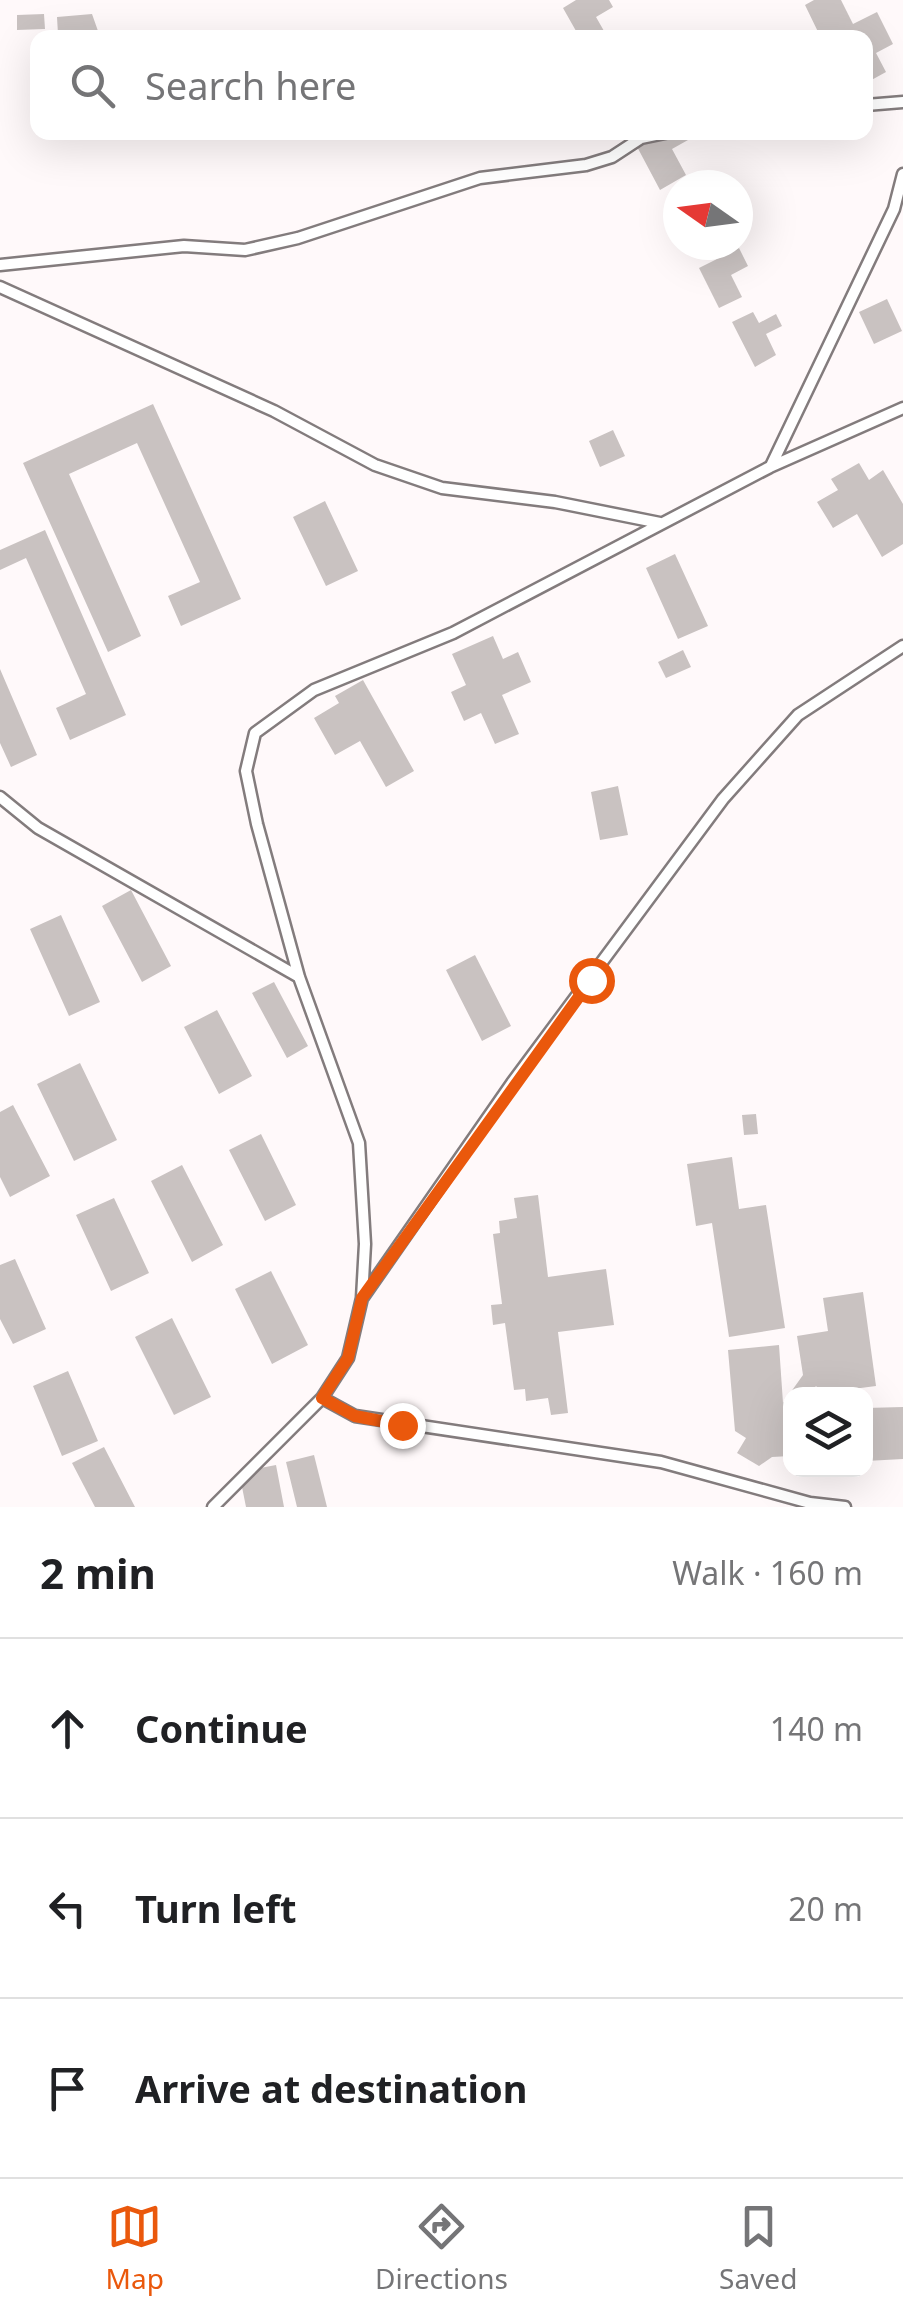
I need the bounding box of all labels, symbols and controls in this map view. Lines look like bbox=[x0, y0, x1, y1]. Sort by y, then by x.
search box bbox=[30, 30, 873, 140]
icon: search bbox=[65, 58, 120, 113]
text: Search here bbox=[145, 59, 356, 111]
north arrow bbox=[663, 170, 753, 260]
route start bbox=[569, 958, 615, 1004]
map controls bbox=[783, 1387, 873, 1477]
button: layers bbox=[783, 1387, 873, 1477]
route end bbox=[380, 1403, 426, 1449]
text: 2 min bbox=[40, 1544, 156, 1601]
text: Walk · 160 m bbox=[672, 1551, 863, 1594]
icon: ahead bbox=[40, 1701, 95, 1756]
text: Continue bbox=[135, 1702, 308, 1754]
text: 140 m bbox=[770, 1707, 863, 1750]
icon: left bbox=[40, 1881, 95, 1936]
text: Turn left bbox=[135, 1882, 297, 1934]
text: 20 m bbox=[788, 1887, 863, 1930]
icon: arrive bbox=[40, 2061, 95, 2116]
text: Arrive at destination bbox=[135, 2062, 527, 2114]
tab: Map bbox=[106, 2199, 164, 2297]
tab: Directions bbox=[375, 2199, 508, 2297]
tab: Saved bbox=[719, 2199, 797, 2297]

